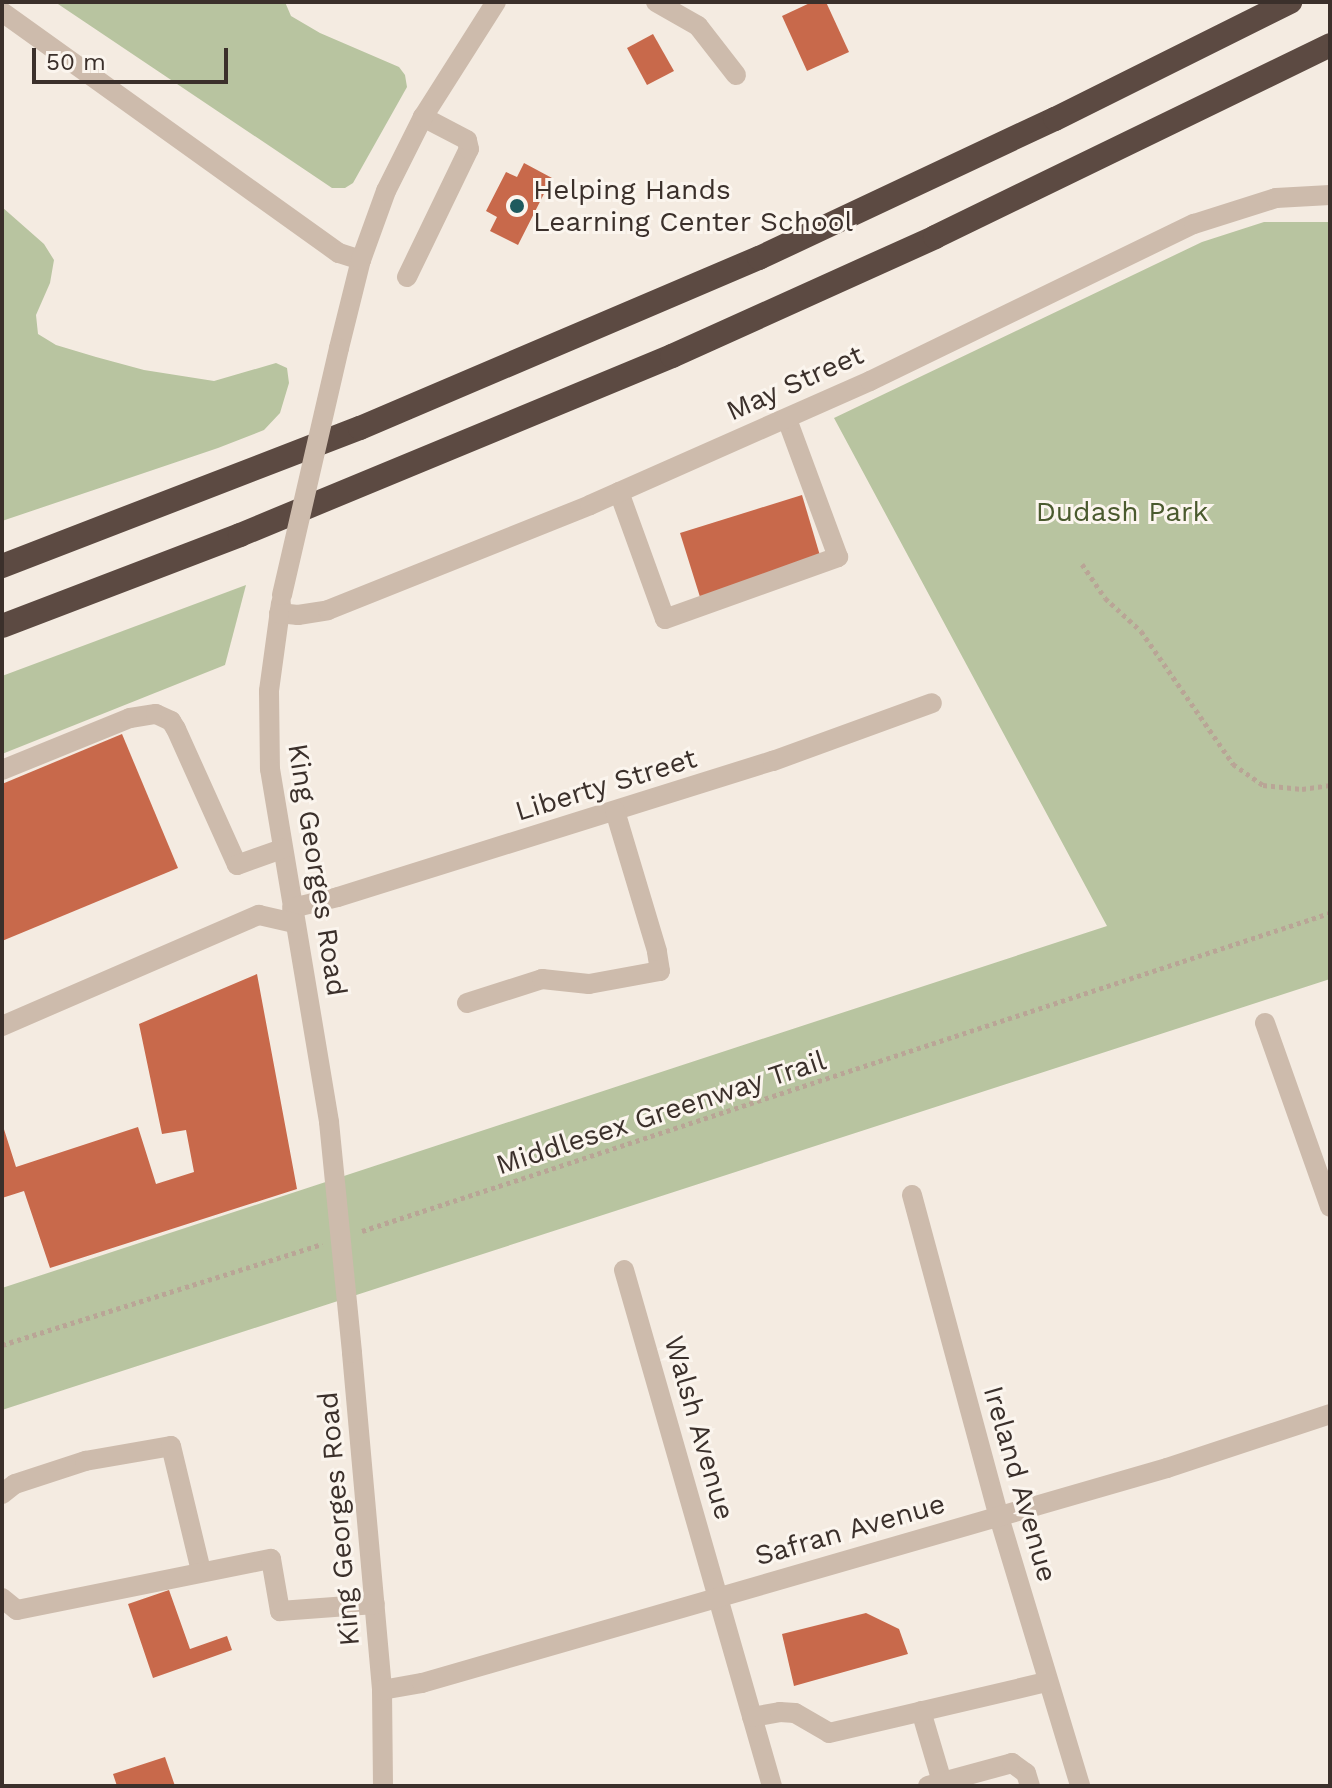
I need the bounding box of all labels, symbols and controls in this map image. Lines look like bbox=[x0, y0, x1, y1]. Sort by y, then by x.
scale bar bbox=[36, 32, 232, 82]
text: 50 m bbox=[46, 48, 106, 76]
place label: Helping Hands Learning Center School bbox=[533, 173, 854, 239]
marker: Helping Hands Learning Center School bbox=[508, 197, 526, 215]
street label: May Street bbox=[721, 338, 869, 428]
park label: Dudash Park bbox=[1036, 495, 1208, 529]
street label: King Georges Road bbox=[280, 741, 354, 999]
street label: Liberty Street bbox=[511, 741, 701, 829]
street label: Middlesex Greenway Trail bbox=[491, 1043, 831, 1183]
street label: Walsh Avenue bbox=[657, 1332, 741, 1524]
street label: Ireland Avenue bbox=[976, 1382, 1064, 1586]
street label: King Georges Road bbox=[311, 1390, 367, 1648]
street label: Safran Avenue bbox=[751, 1487, 949, 1573]

